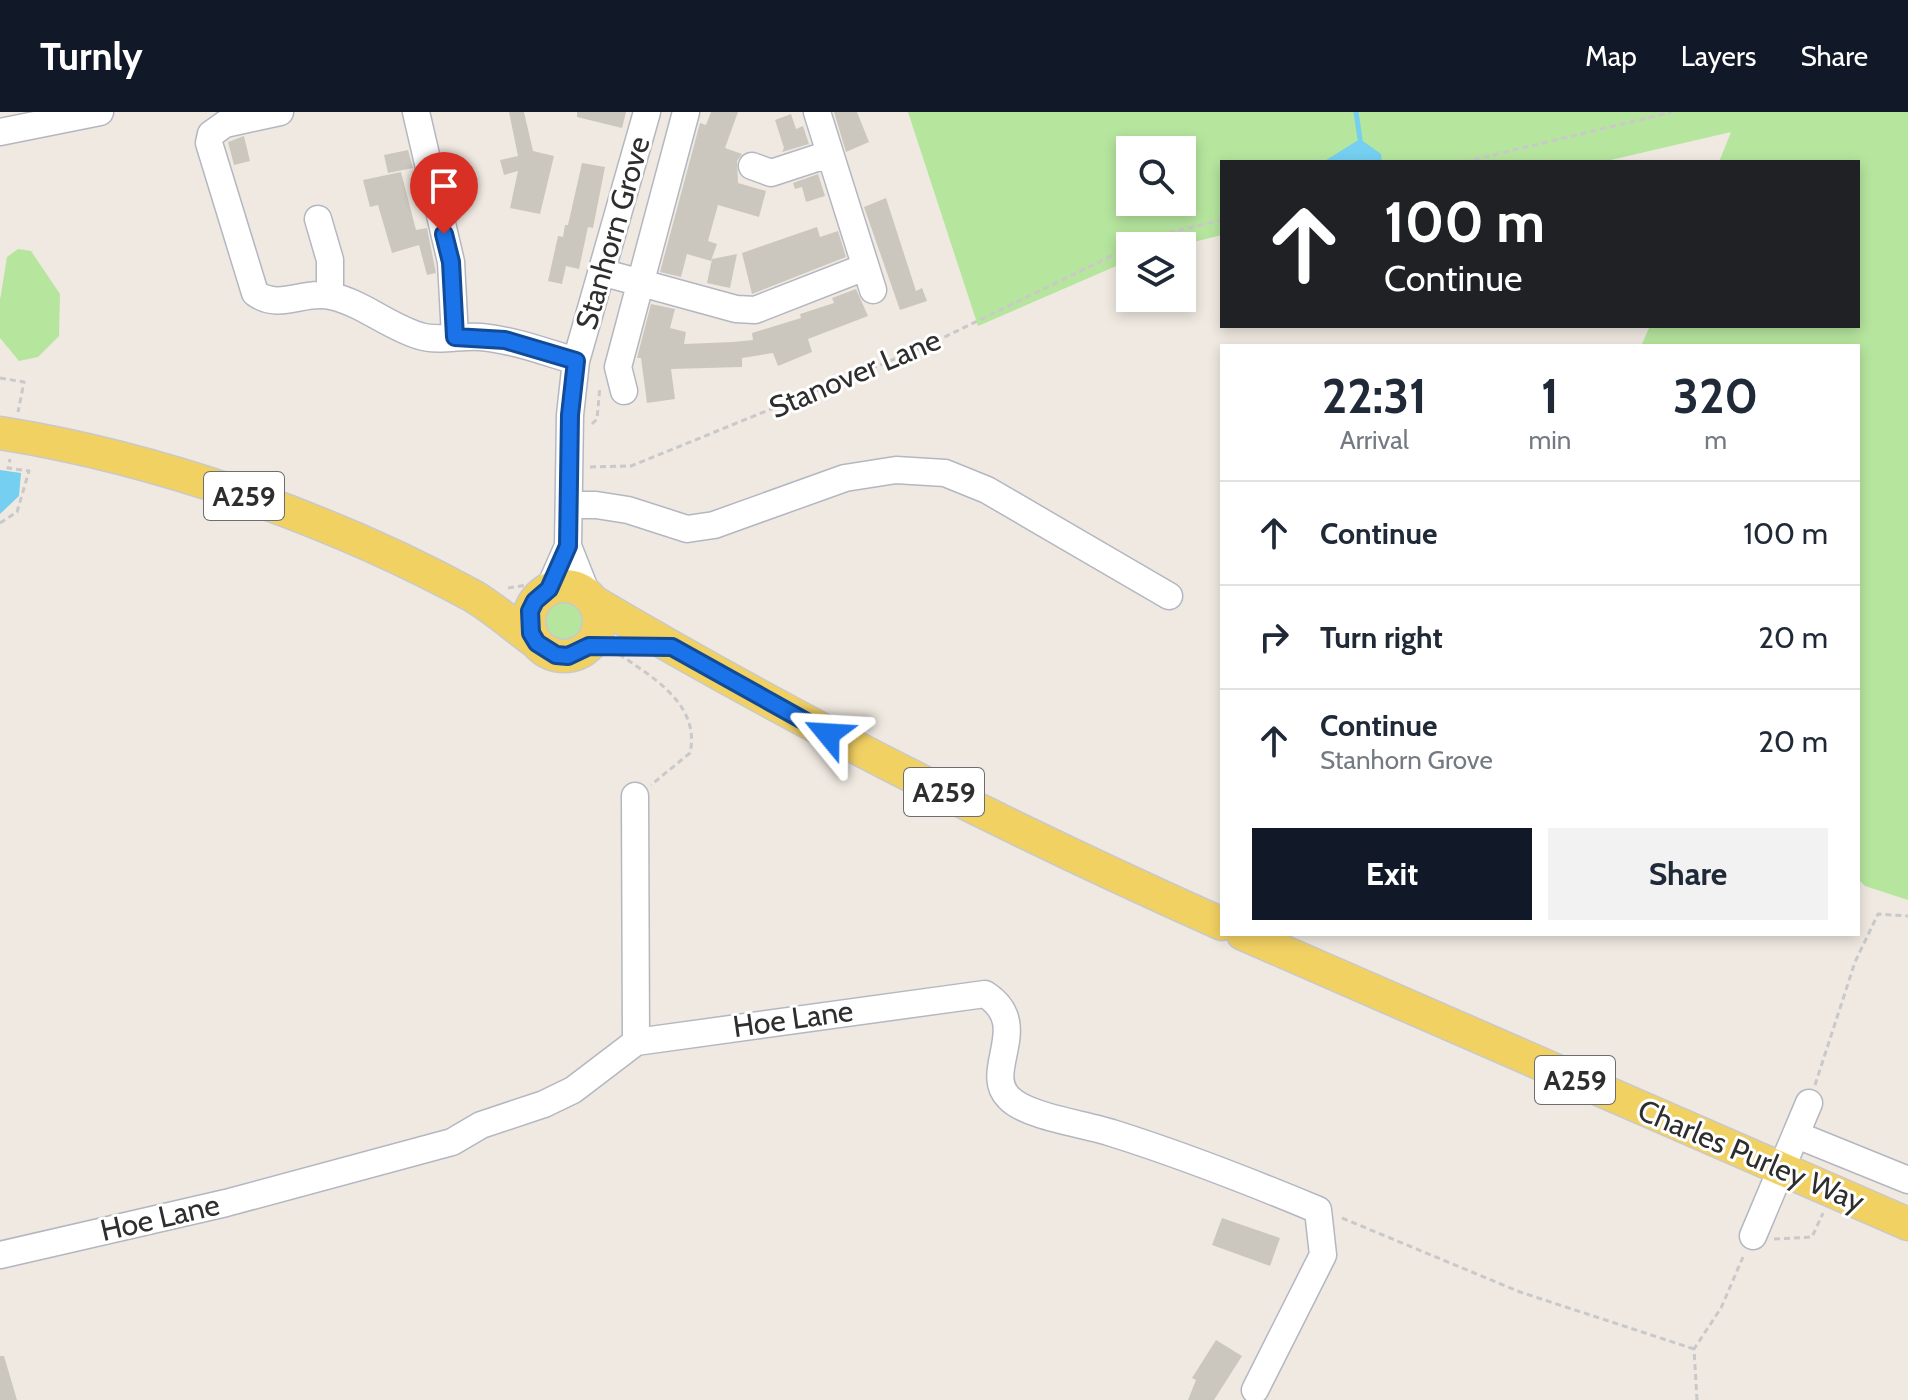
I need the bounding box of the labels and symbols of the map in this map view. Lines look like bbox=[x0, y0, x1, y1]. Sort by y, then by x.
street label: Stanhorn Grove bbox=[567, 132, 658, 334]
pin bbox=[410, 152, 478, 234]
street label: Stanover Lane bbox=[764, 321, 946, 426]
road number: A259 bbox=[204, 472, 284, 520]
position arrow bbox=[786, 692, 870, 776]
road number: A259 bbox=[904, 768, 984, 816]
street label: Hoe Lane bbox=[730, 992, 855, 1045]
road number: A259 bbox=[1535, 1056, 1615, 1104]
street label: Charles Purley Way bbox=[1632, 1091, 1870, 1220]
street label: Hoe Lane bbox=[97, 1186, 223, 1249]

